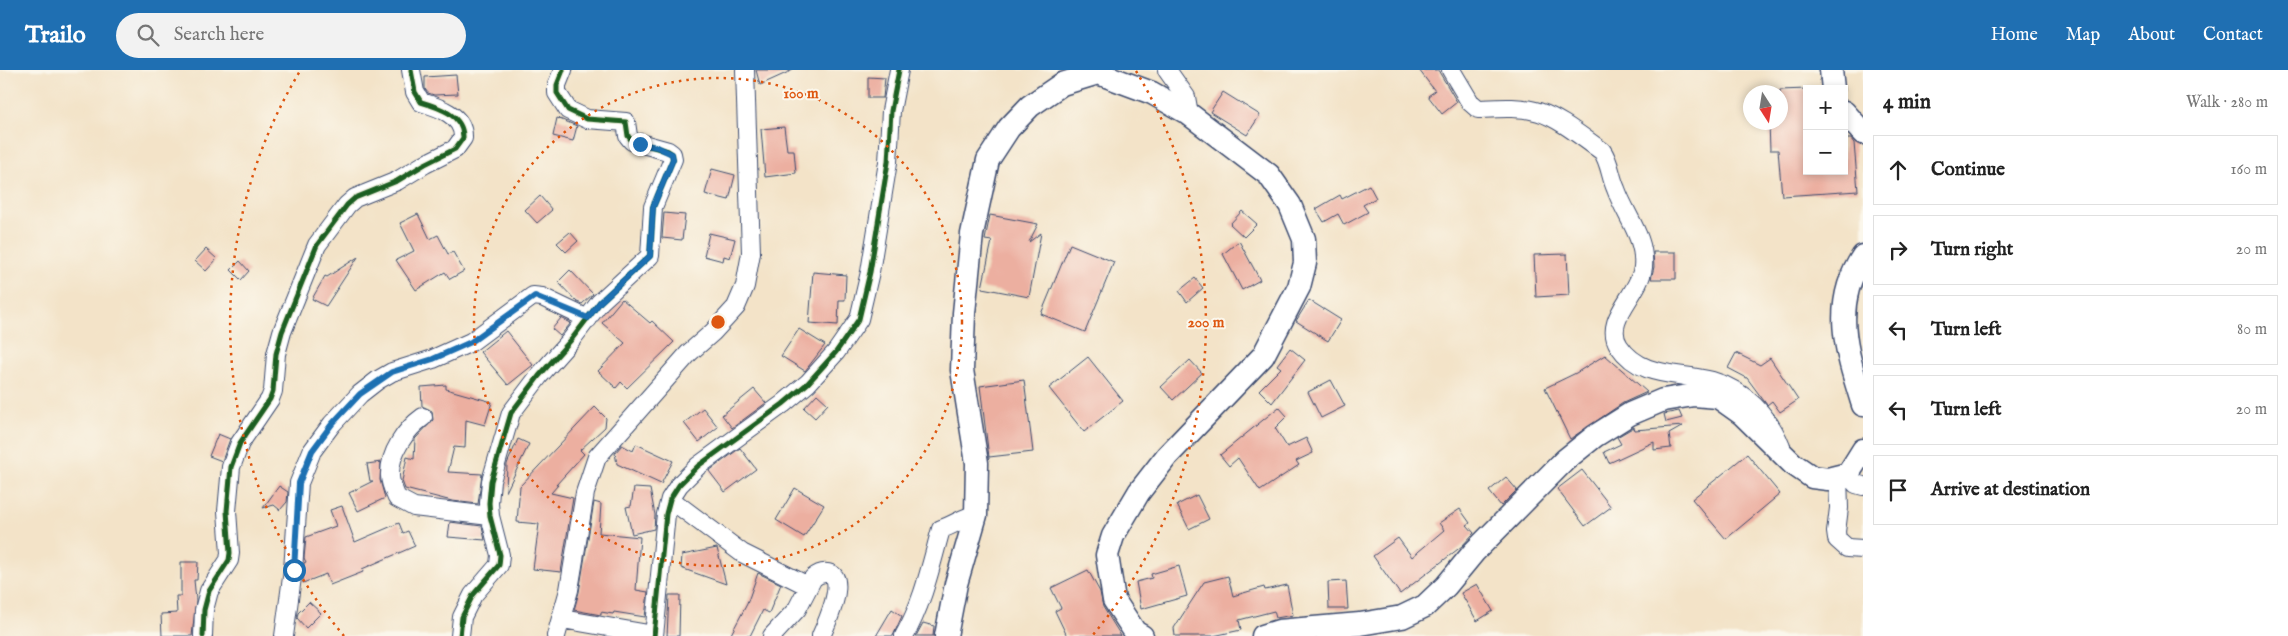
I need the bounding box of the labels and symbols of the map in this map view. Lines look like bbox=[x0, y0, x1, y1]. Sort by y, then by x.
text: 100 m bbox=[783, 84, 819, 103]
north arrow bbox=[1743, 85, 1788, 130]
route end bbox=[629, 133, 652, 156]
centre of rings bbox=[709, 313, 727, 331]
text: 200 m bbox=[1188, 313, 1225, 332]
route start bbox=[283, 559, 306, 582]

